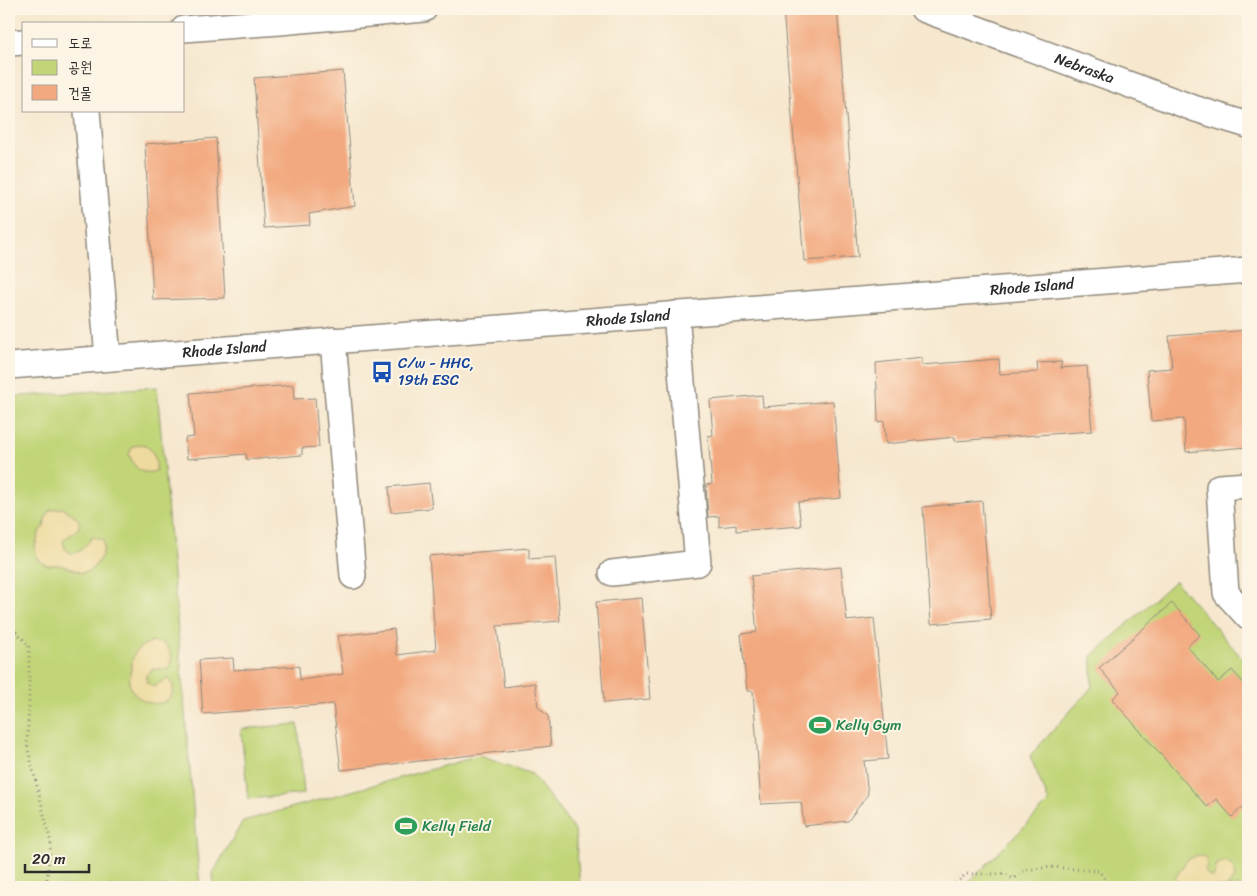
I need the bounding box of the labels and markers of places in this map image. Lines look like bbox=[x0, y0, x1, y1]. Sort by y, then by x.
place label: C/w - HHC, 19th ESC bbox=[398, 350, 474, 393]
bus stop icon: C/w - HHC, 19th ESC bbox=[369, 359, 395, 385]
sports icon: Kelly Gym bbox=[807, 712, 833, 738]
place label: Kelly Gym bbox=[836, 712, 902, 738]
sports icon: Kelly Field bbox=[393, 813, 419, 839]
place label: Kelly Field bbox=[422, 813, 492, 839]

